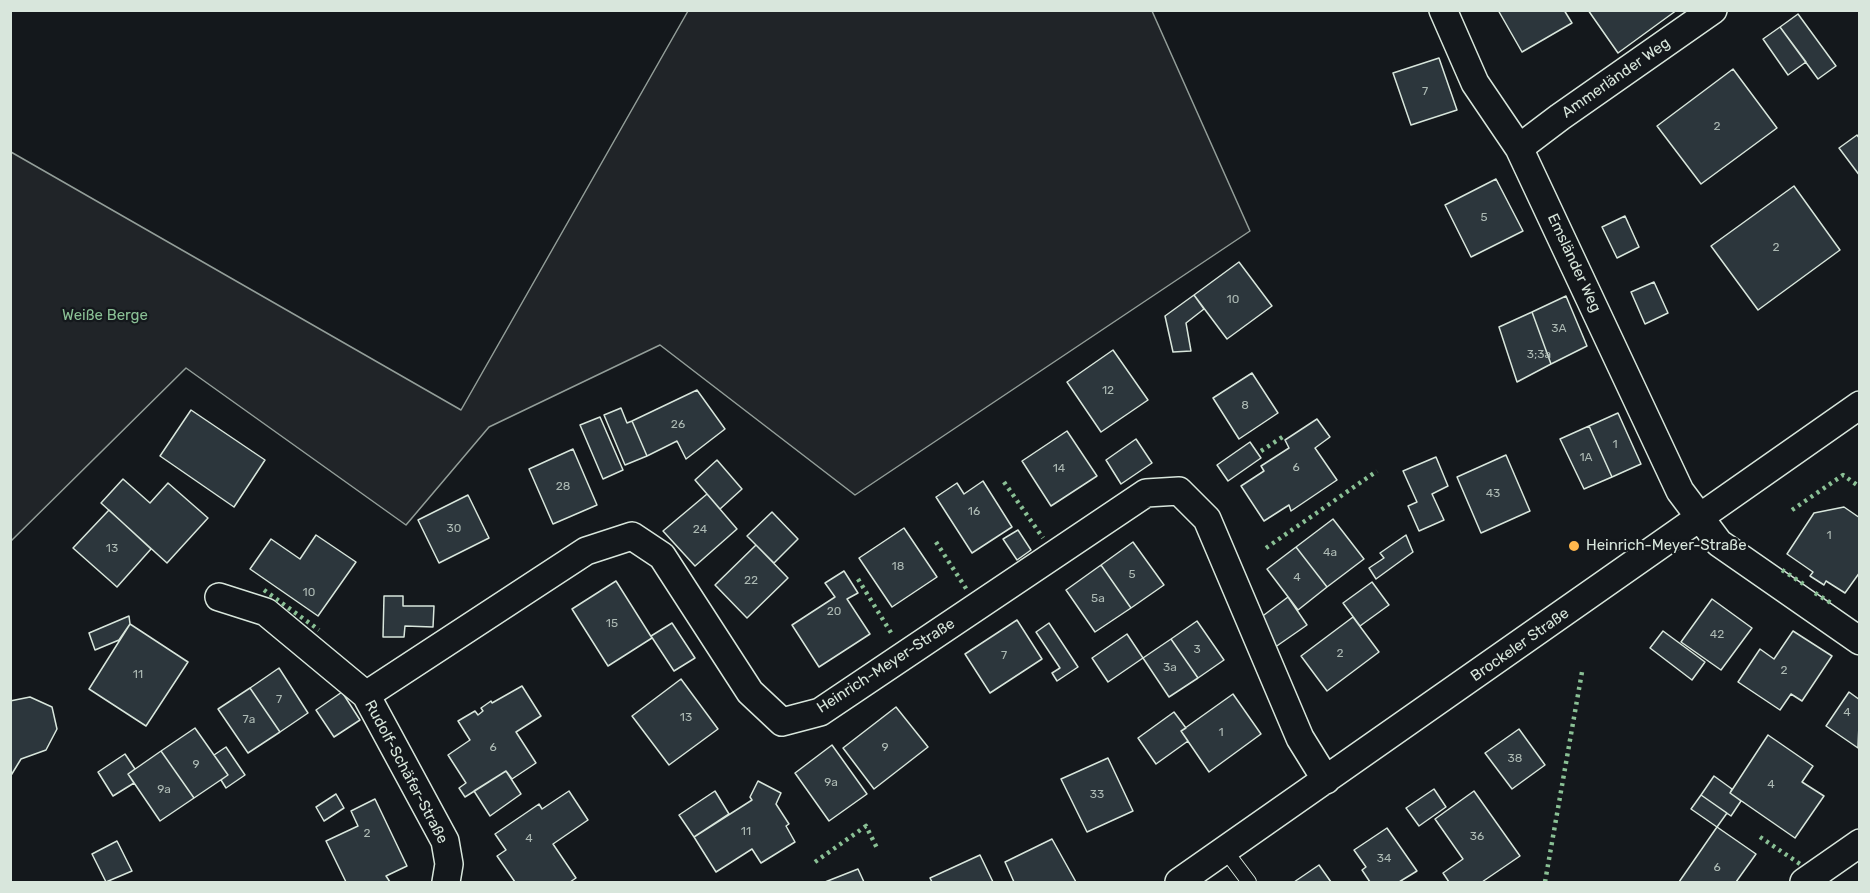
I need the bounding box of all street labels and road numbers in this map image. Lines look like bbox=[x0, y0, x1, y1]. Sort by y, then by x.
street label: Ammerländer Weg bbox=[1559, 34, 1673, 122]
street label: Emsländer Weg bbox=[1543, 211, 1605, 315]
street label: Brockeler Straße bbox=[1467, 604, 1573, 686]
street label: Heinrich-Meyer-Straße bbox=[814, 615, 958, 717]
street label: Rudolf-Schäfer-Straße bbox=[361, 697, 451, 847]

